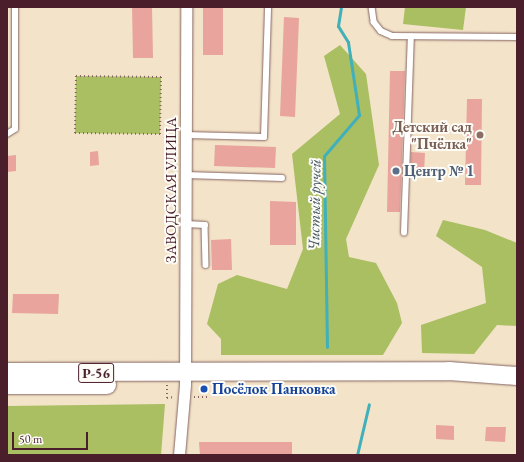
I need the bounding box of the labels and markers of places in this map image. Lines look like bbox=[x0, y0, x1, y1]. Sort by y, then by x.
place label: Детский сад "Пчёлка" bbox=[392, 117, 472, 152]
marker: Детский сад "Пчёлка" bbox=[475, 130, 485, 140]
place label: Центр № 1 bbox=[404, 162, 474, 180]
marker: Центр № 1 bbox=[391, 166, 401, 176]
place label: Посёлок Панковка bbox=[212, 380, 336, 398]
marker: Посёлок Панковка bbox=[199, 384, 209, 394]

